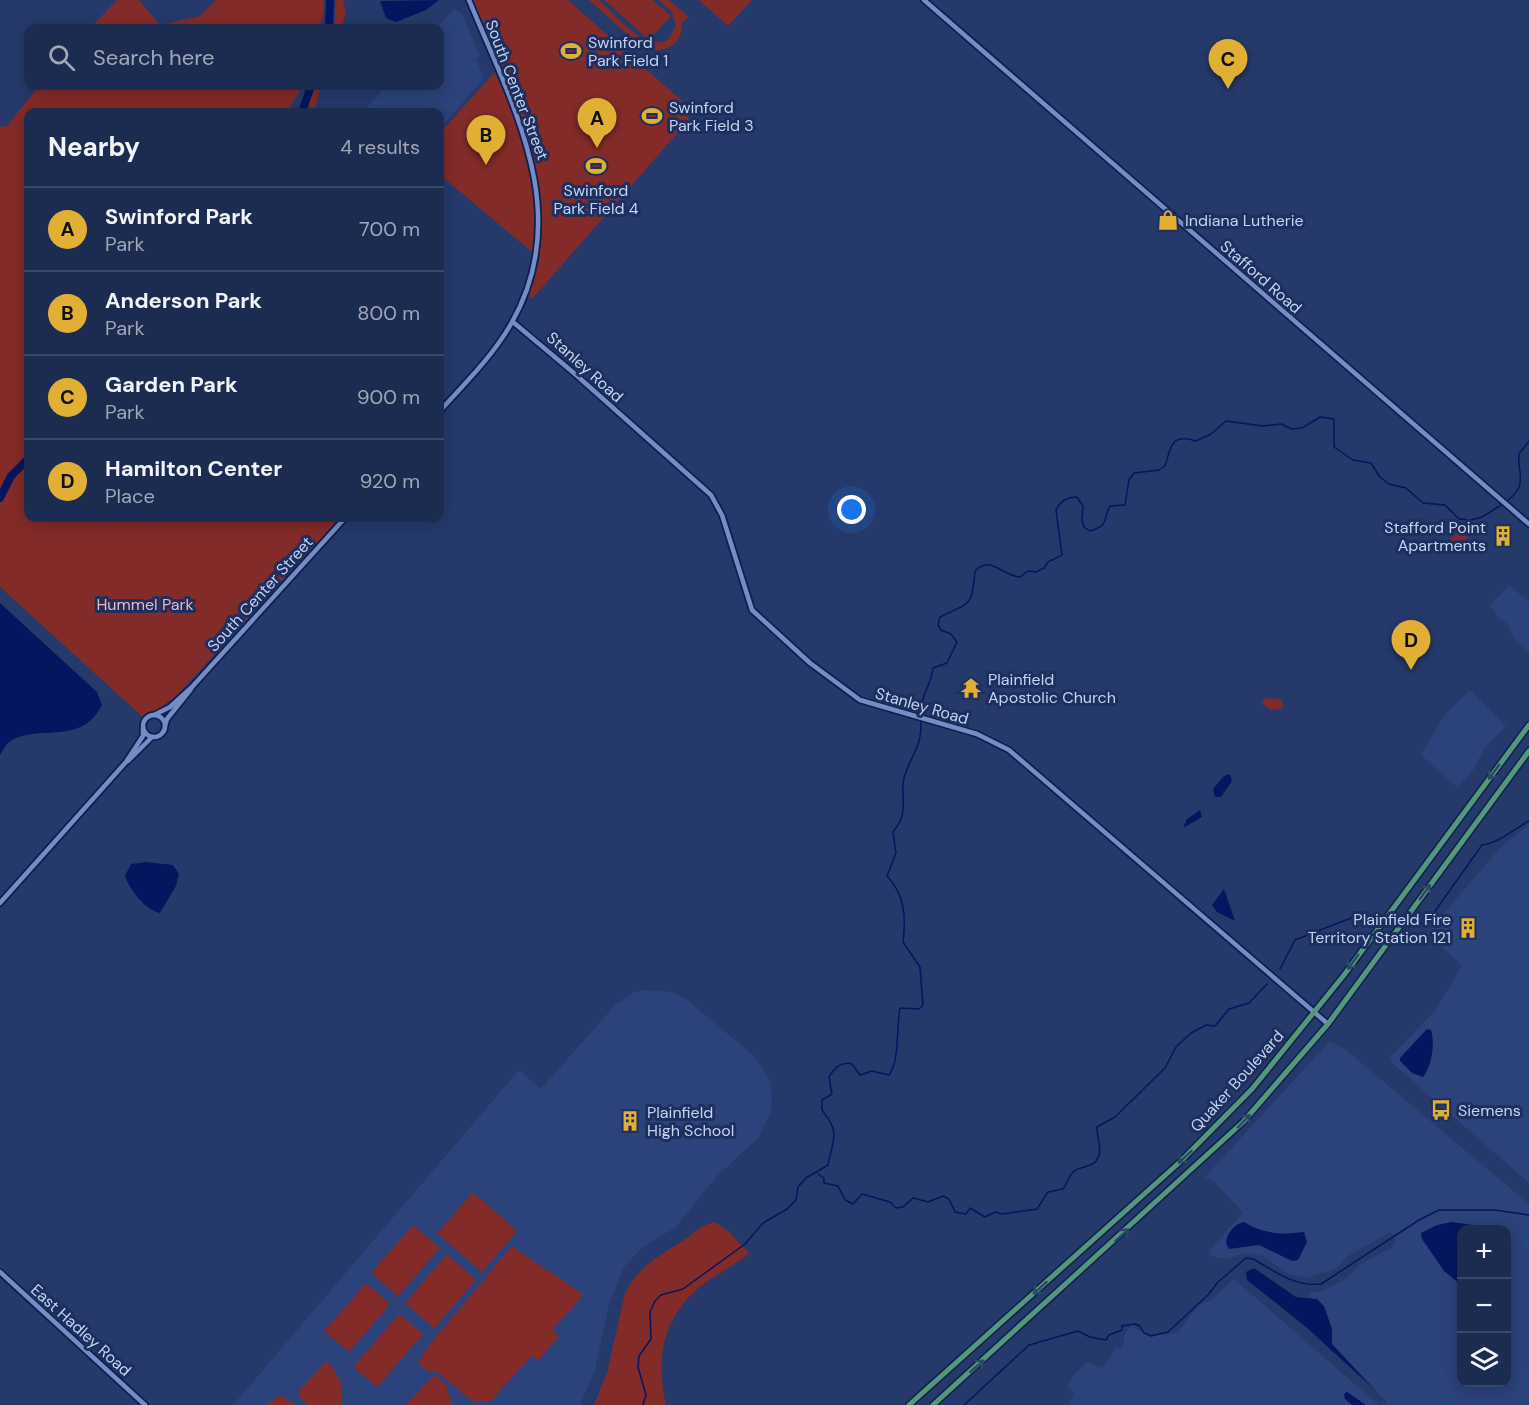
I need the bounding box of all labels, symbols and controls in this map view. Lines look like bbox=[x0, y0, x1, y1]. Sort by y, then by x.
street label: South Center Street bbox=[481, 17, 553, 163]
search box bbox=[24, 24, 444, 90]
place label: Swinford Park Field 1 bbox=[588, 32, 668, 71]
sports icon: Swinford Park Field 1 bbox=[559, 39, 583, 63]
pin: C bbox=[1208, 40, 1248, 89]
icon: search bbox=[45, 41, 78, 74]
text: Search here bbox=[93, 43, 214, 72]
place label: Swinford Park Field 3 bbox=[669, 97, 754, 136]
pin: A bbox=[578, 98, 616, 148]
sports icon: Swinford Park Field 3 bbox=[640, 104, 664, 128]
pin: B bbox=[466, 116, 506, 165]
text: Nearby bbox=[48, 130, 140, 164]
text: 4 results bbox=[340, 134, 420, 160]
sports icon: Swinford Park Field 4 bbox=[584, 154, 608, 178]
place label: Swinford Park Field 4 bbox=[554, 180, 639, 219]
text: Swinford Park bbox=[105, 202, 253, 231]
shop icon: Indiana Lutherie bbox=[1156, 208, 1180, 232]
place label: Indiana Lutherie bbox=[1185, 210, 1304, 231]
text: A bbox=[60, 216, 75, 242]
text: 700 m bbox=[359, 216, 420, 242]
text: Park bbox=[105, 231, 145, 257]
street label: Stafford Road bbox=[1216, 236, 1306, 318]
text: Anderson Park bbox=[105, 286, 262, 315]
text: B bbox=[61, 300, 74, 326]
text: 800 m bbox=[357, 300, 420, 326]
text: Park bbox=[105, 315, 145, 341]
street label: Stanley Road bbox=[542, 327, 628, 407]
text: Garden Park bbox=[105, 370, 238, 399]
text: C bbox=[60, 384, 75, 410]
text: 900 m bbox=[357, 384, 420, 410]
text: Park bbox=[105, 399, 145, 425]
text: Hamilton Center bbox=[105, 454, 282, 483]
text: D bbox=[60, 468, 75, 494]
text: 920 m bbox=[360, 468, 420, 494]
text: Place bbox=[105, 483, 155, 509]
your location bbox=[837, 495, 866, 524]
place label: Stafford Point Apartments bbox=[1384, 517, 1486, 556]
building icon: Stafford Point Apartments bbox=[1491, 524, 1515, 548]
street label: South Center Street bbox=[203, 532, 317, 656]
park label: Hummel Park bbox=[96, 594, 194, 615]
pin: D bbox=[1392, 620, 1430, 670]
place label: Plainfield Apostolic Church bbox=[988, 669, 1116, 708]
temple icon: Plainfield Apostolic Church bbox=[959, 676, 983, 700]
street label: Stanley Road bbox=[873, 683, 971, 729]
one-way arrow bbox=[1488, 763, 1501, 779]
one-way arrow bbox=[1418, 885, 1431, 901]
place label: Plainfield Fire Territory Station 121 bbox=[1308, 909, 1451, 948]
building icon: Plainfield Fire Territory Station 121 bbox=[1456, 916, 1480, 940]
one-way arrow bbox=[1347, 954, 1359, 970]
street label: Quaker Boulevard bbox=[1186, 1026, 1288, 1136]
bus stop icon: Siemens bbox=[1429, 1098, 1453, 1122]
place label: Siemens bbox=[1458, 1100, 1521, 1121]
place label: Plainfield High School bbox=[647, 1102, 734, 1141]
building icon: Plainfield High School bbox=[618, 1109, 642, 1133]
one-way arrow bbox=[1237, 1114, 1251, 1129]
one-way arrow bbox=[1177, 1150, 1192, 1164]
map controls bbox=[1457, 1225, 1511, 1387]
button: + bbox=[1457, 1225, 1511, 1279]
one-way arrow bbox=[1114, 1228, 1129, 1242]
street label: East Hadley Road bbox=[26, 1279, 136, 1381]
button: − bbox=[1457, 1279, 1511, 1333]
one-way arrow bbox=[1033, 1281, 1048, 1295]
button: layers bbox=[1457, 1333, 1511, 1387]
one-way arrow bbox=[969, 1359, 984, 1373]

